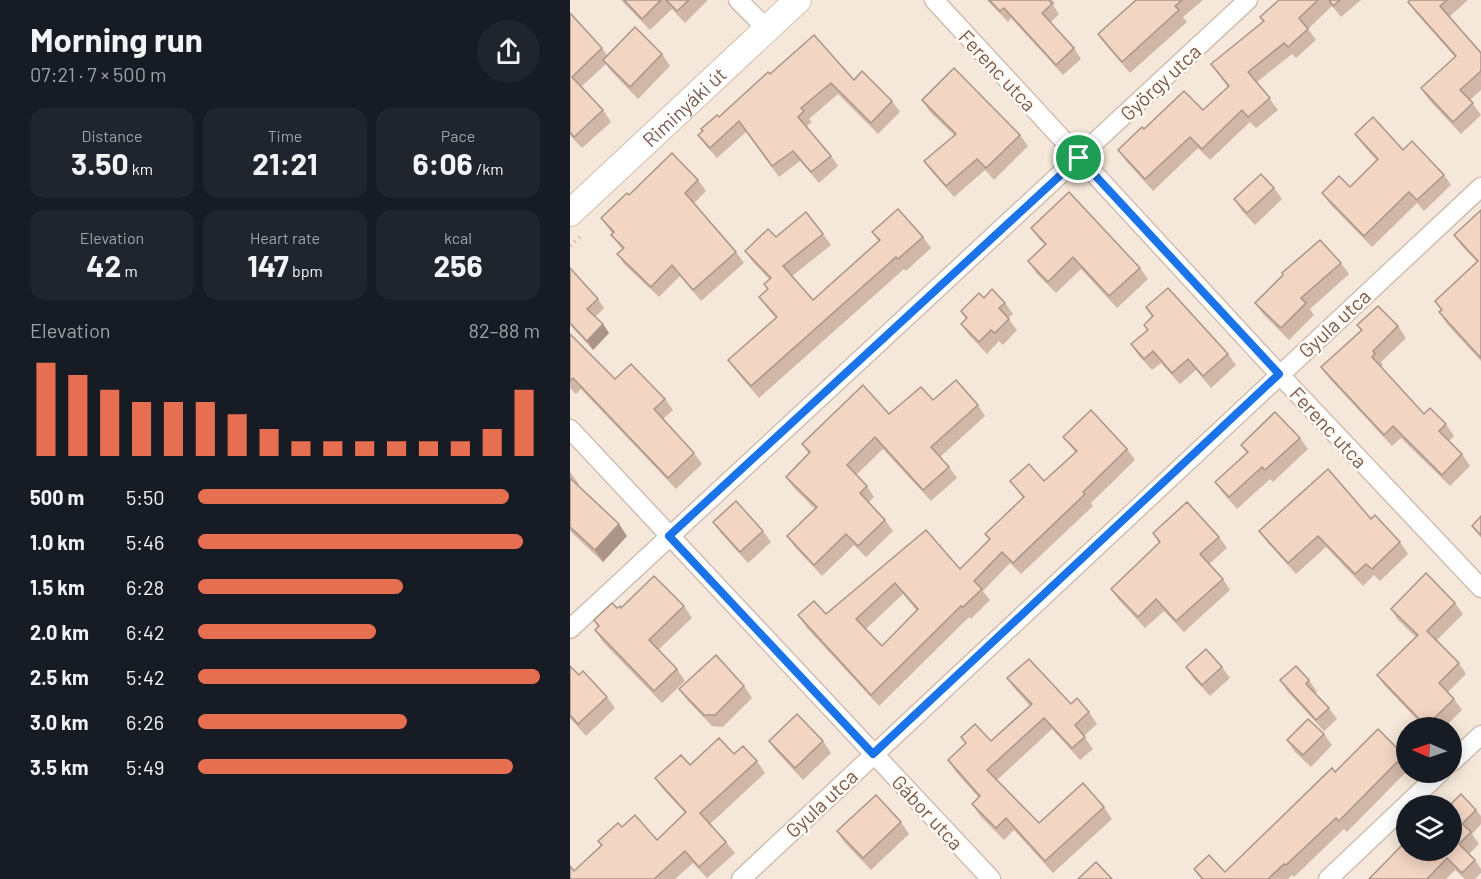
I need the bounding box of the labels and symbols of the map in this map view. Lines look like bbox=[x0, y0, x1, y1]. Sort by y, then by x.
street label: Ferenc utca bbox=[954, 24, 1042, 116]
street label: György utca bbox=[1115, 39, 1205, 125]
street label: Riminyáki út bbox=[637, 62, 731, 151]
pin bbox=[1053, 132, 1104, 183]
street label: Gyula utca bbox=[1293, 284, 1375, 362]
street label: Ferenc utca bbox=[1285, 381, 1373, 473]
north arrow bbox=[1396, 717, 1462, 783]
street label: Gyula utca bbox=[780, 764, 862, 842]
street label: Gábor utca bbox=[887, 770, 969, 854]

